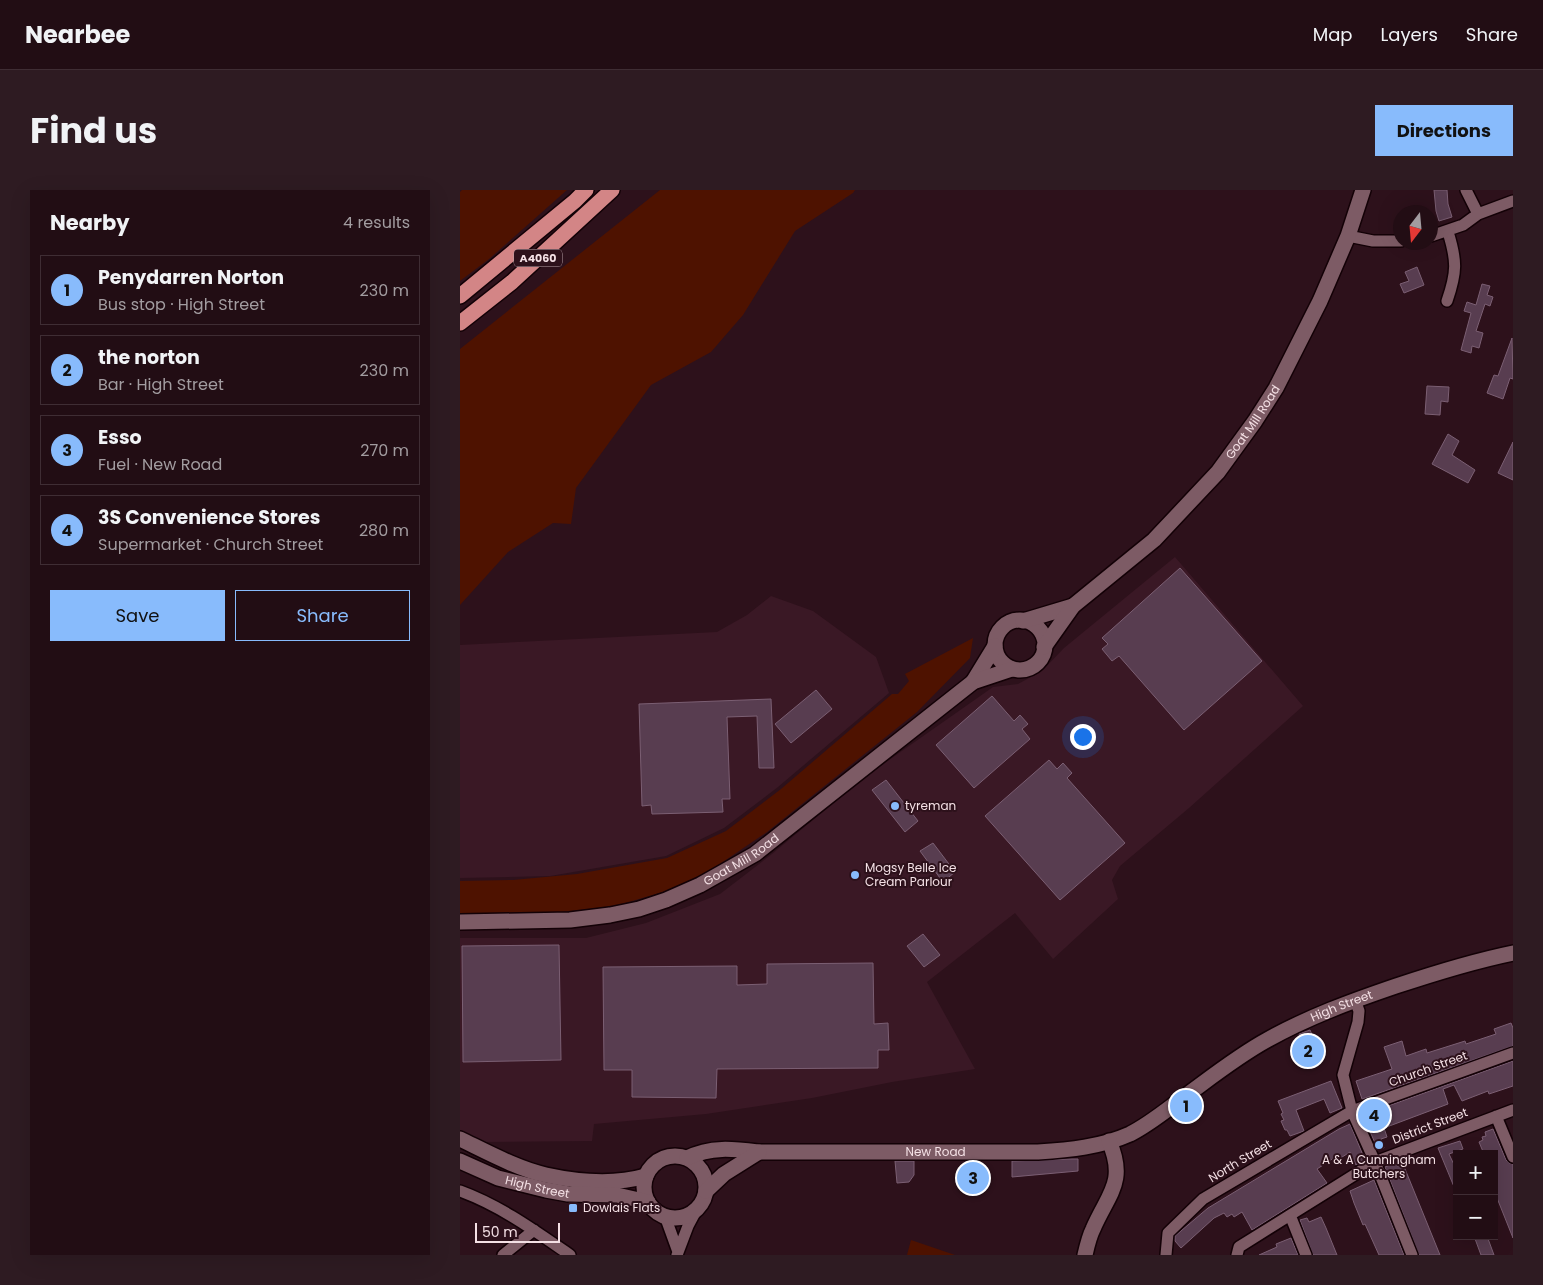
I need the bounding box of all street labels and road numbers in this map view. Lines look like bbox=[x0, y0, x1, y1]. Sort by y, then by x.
road number: A4060 bbox=[514, 249, 562, 266]
street label: Goat Mill Road bbox=[1221, 381, 1284, 462]
street label: Goat Mill Road bbox=[700, 829, 782, 889]
street label: High Street bbox=[1308, 986, 1375, 1025]
street label: Church Street bbox=[1386, 1046, 1469, 1091]
street label: District Street bbox=[1390, 1103, 1470, 1148]
street label: North Street bbox=[1205, 1135, 1275, 1186]
street label: New Road bbox=[905, 1143, 966, 1160]
street label: High Street bbox=[503, 1171, 571, 1202]

